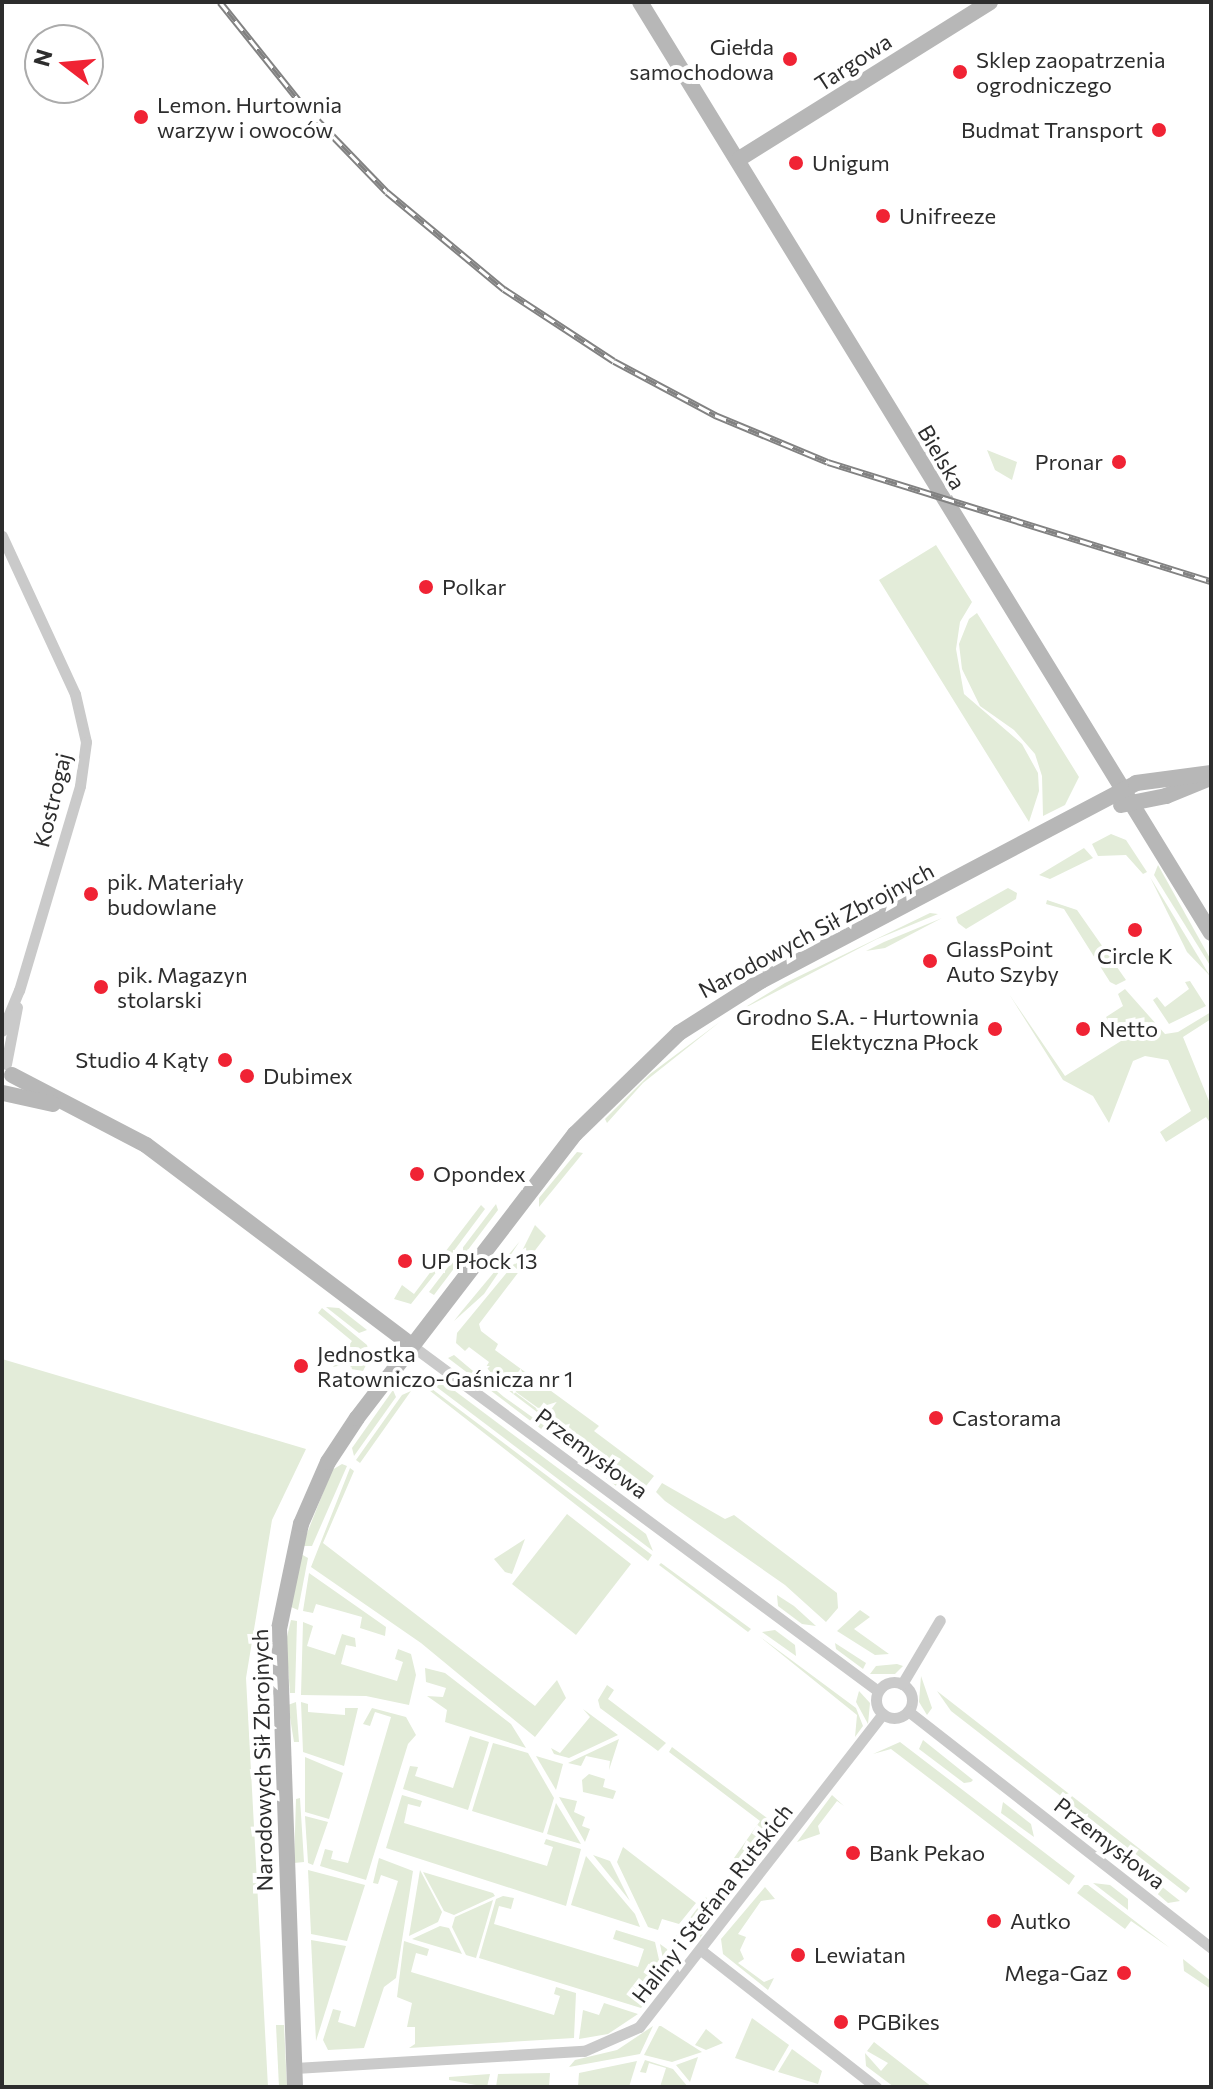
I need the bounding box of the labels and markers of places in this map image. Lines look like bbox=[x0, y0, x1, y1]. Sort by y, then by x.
place label: Giełda samochodowa bbox=[629, 33, 774, 84]
place label: Sklep zaopatrzenia ogrodniczego bbox=[976, 46, 1165, 98]
marker: Giełda samochodowa bbox=[781, 50, 799, 68]
marker: Sklep zaopatrzenia ogrodniczego bbox=[951, 63, 969, 81]
place label: Lemon. Hurtownia warzyw i owoców bbox=[157, 91, 342, 142]
marker: Lemon. Hurtownia warzyw i owoców bbox=[132, 108, 150, 126]
place label: Budmat Transport bbox=[961, 117, 1143, 143]
marker: Budmat Transport bbox=[1150, 121, 1168, 139]
place label: Unigum bbox=[812, 150, 890, 176]
marker: Unigum bbox=[787, 154, 805, 172]
place label: Unifreeze bbox=[899, 203, 996, 229]
marker: Unifreeze bbox=[874, 207, 892, 225]
place label: Pronar bbox=[1035, 449, 1103, 475]
marker: Pronar bbox=[1110, 453, 1128, 471]
place label: Polkar bbox=[442, 574, 506, 600]
marker: Polkar bbox=[417, 578, 435, 596]
place label: pik. Materiały budowlane bbox=[107, 868, 244, 920]
marker: pik. Materiały budowlane bbox=[82, 885, 100, 903]
marker: Circle K bbox=[1126, 921, 1144, 939]
place label: GlassPoint Auto Szyby bbox=[946, 935, 1059, 986]
place label: Circle K bbox=[1097, 943, 1173, 969]
marker: GlassPoint Auto Szyby bbox=[921, 952, 939, 970]
place label: pik. Magazyn stolarski bbox=[117, 961, 248, 1012]
marker: pik. Magazyn stolarski bbox=[92, 978, 110, 996]
place label: Grodno S.A. - Hurtownia Elektyczna Płock bbox=[736, 1003, 979, 1054]
place label: Netto bbox=[1099, 1016, 1158, 1042]
marker: Grodno S.A. - Hurtownia Elektyczna Płock bbox=[986, 1020, 1004, 1038]
marker: Netto bbox=[1074, 1020, 1092, 1038]
place label: Studio 4 Kąty bbox=[75, 1047, 209, 1073]
marker: Studio 4 Kąty bbox=[216, 1051, 234, 1069]
place label: Dubimex bbox=[263, 1063, 353, 1089]
marker: Dubimex bbox=[238, 1067, 256, 1085]
place label: Opondex bbox=[433, 1161, 526, 1187]
marker: Opondex bbox=[408, 1165, 426, 1183]
place label: UP Płock 13 bbox=[421, 1248, 538, 1274]
marker: UP Płock 13 bbox=[396, 1252, 414, 1270]
place label: Jednostka Ratowniczo-Gaśnicza nr 1 bbox=[317, 1340, 573, 1392]
marker: Jednostka Ratowniczo-Gaśnicza nr 1 bbox=[292, 1357, 310, 1375]
place label: Castorama bbox=[952, 1405, 1061, 1431]
marker: Castorama bbox=[927, 1409, 945, 1427]
place label: Bank Pekao bbox=[869, 1840, 985, 1866]
marker: Bank Pekao bbox=[844, 1844, 862, 1862]
place label: Autko bbox=[1010, 1908, 1071, 1934]
marker: Autko bbox=[985, 1912, 1003, 1930]
place label: Lewiatan bbox=[814, 1942, 906, 1968]
marker: Lewiatan bbox=[789, 1946, 807, 1964]
place label: Mega-Gaz bbox=[1004, 1960, 1108, 1986]
marker: Mega-Gaz bbox=[1115, 1964, 1133, 1982]
place label: PGBikes bbox=[857, 2009, 940, 2035]
marker: PGBikes bbox=[832, 2013, 850, 2031]

